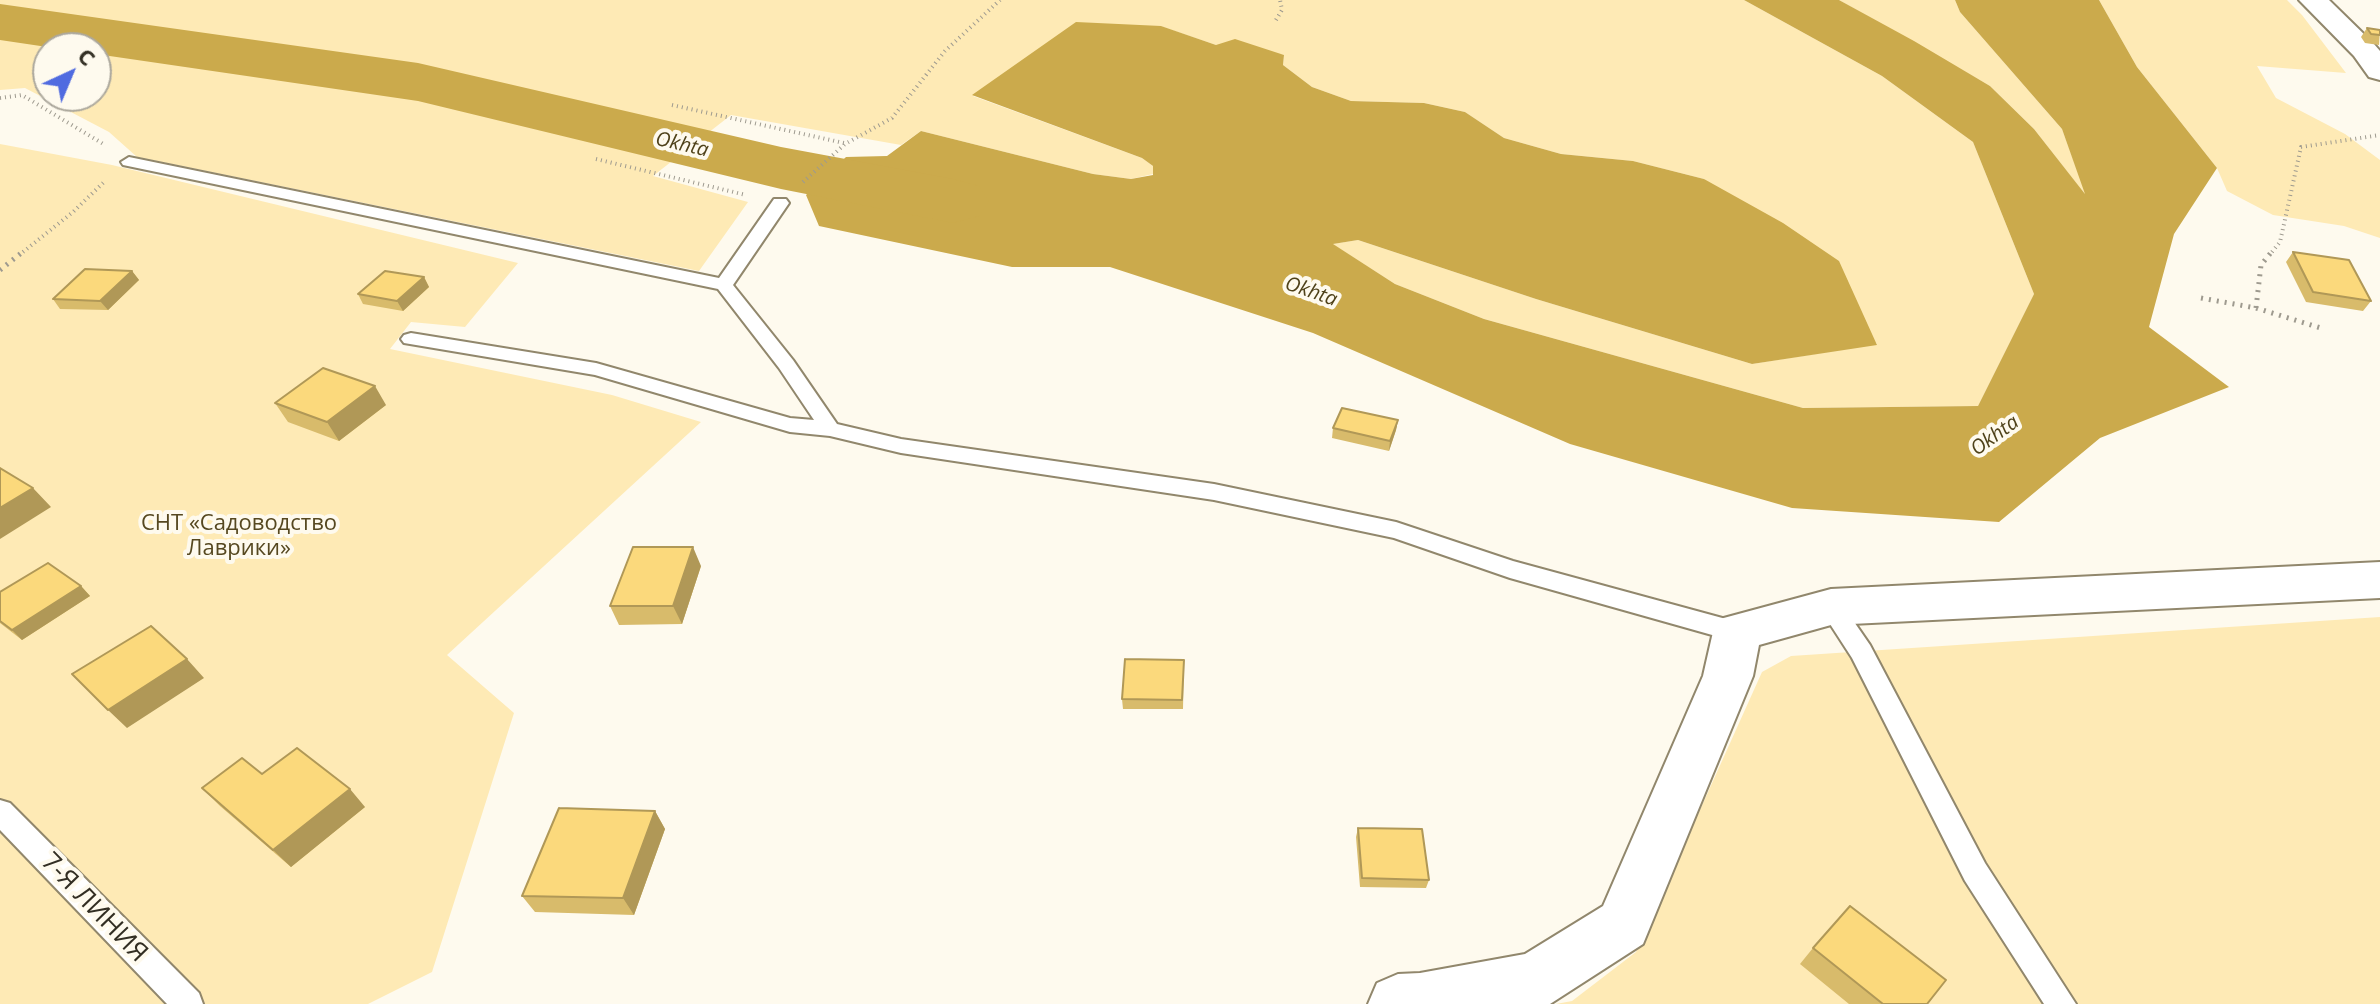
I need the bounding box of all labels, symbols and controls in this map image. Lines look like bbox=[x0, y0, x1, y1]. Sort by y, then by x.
north arrow bbox=[32, 32, 112, 112]
text: С bbox=[72, 41, 103, 72]
water label: Okhta bbox=[653, 127, 711, 163]
water label: Okhta bbox=[1282, 272, 1340, 312]
water label: Okhta bbox=[1966, 411, 2024, 461]
park label: СНТ «Садоводство Лаврики» bbox=[141, 511, 337, 562]
street label: 7-Я ЛИНИЯ bbox=[34, 847, 154, 969]

